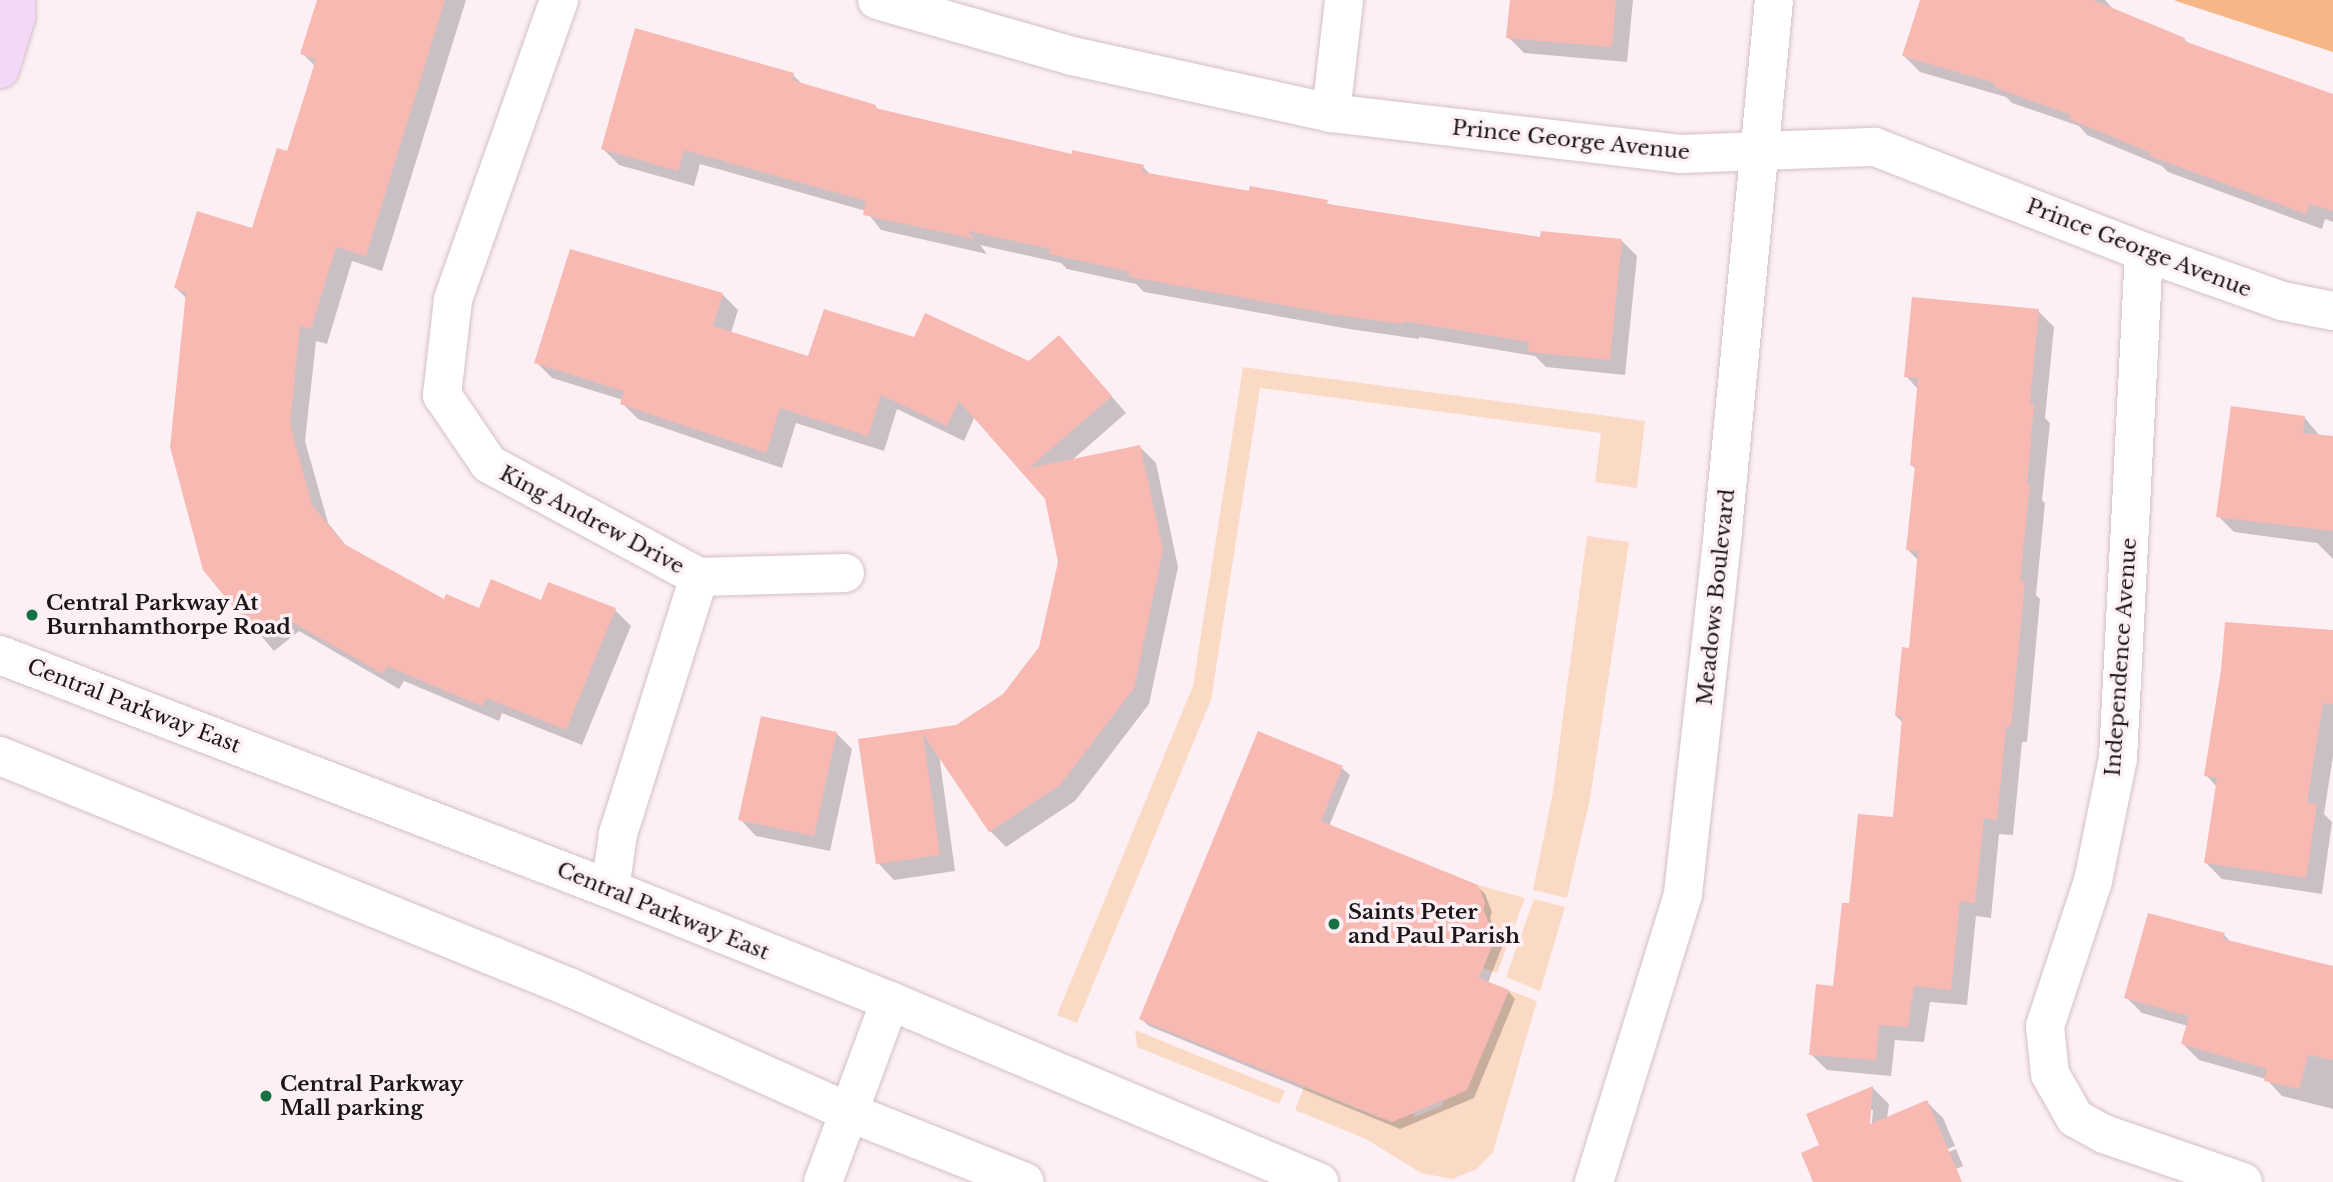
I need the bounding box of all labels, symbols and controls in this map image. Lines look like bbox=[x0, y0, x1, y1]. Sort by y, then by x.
street label: Prince George Avenue bbox=[1450, 115, 1692, 165]
street label: Prince George Avenue bbox=[2022, 193, 2256, 303]
street label: King Andrew Drive bbox=[495, 460, 689, 580]
street label: Meadows Boulevard bbox=[1692, 488, 1740, 706]
street label: Independence Avenue bbox=[2100, 536, 2142, 778]
place label: Central Parkway At Burnhamthorpe Road bbox=[46, 590, 291, 640]
marker: Central Parkway At Burnhamthorpe Road bbox=[24, 607, 40, 623]
street label: Central Parkway East bbox=[23, 654, 245, 758]
street label: Central Parkway East bbox=[553, 857, 773, 965]
place label: Saints Peter and Paul Parish bbox=[1348, 899, 1520, 949]
marker: Saints Peter and Paul Parish bbox=[1326, 916, 1342, 932]
place label: Central Parkway Mall parking bbox=[280, 1071, 463, 1121]
marker: Central Parkway Mall parking bbox=[258, 1088, 274, 1104]

